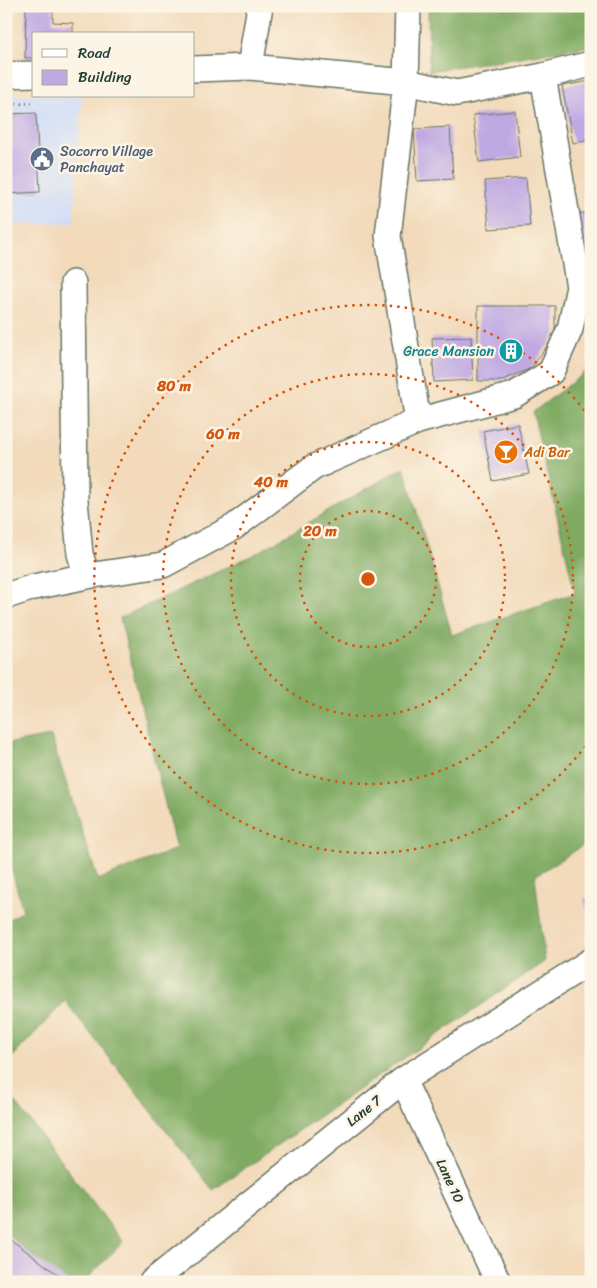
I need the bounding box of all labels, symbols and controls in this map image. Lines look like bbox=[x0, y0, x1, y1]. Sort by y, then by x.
legend bbox=[32, 32, 195, 98]
text: Road bbox=[78, 40, 111, 66]
text: Building bbox=[78, 64, 132, 90]
place label: Socorro Village Panchayat bbox=[60, 139, 153, 180]
public building icon: Socorro Village Panchayat bbox=[29, 146, 55, 172]
building icon: Grace Mansion bbox=[498, 338, 524, 364]
place label: Grace Mansion bbox=[403, 339, 494, 364]
text: 80 m bbox=[156, 373, 191, 399]
text: 60 m bbox=[205, 421, 240, 447]
bar icon: Adi Bar bbox=[493, 439, 519, 465]
place label: Adi Bar bbox=[523, 440, 571, 465]
text: 40 m bbox=[253, 469, 289, 495]
text: 20 m bbox=[302, 518, 337, 544]
centre of rings bbox=[359, 570, 377, 588]
street label: Lane 7 bbox=[341, 1088, 388, 1133]
street label: Lane 10 bbox=[429, 1155, 471, 1208]

